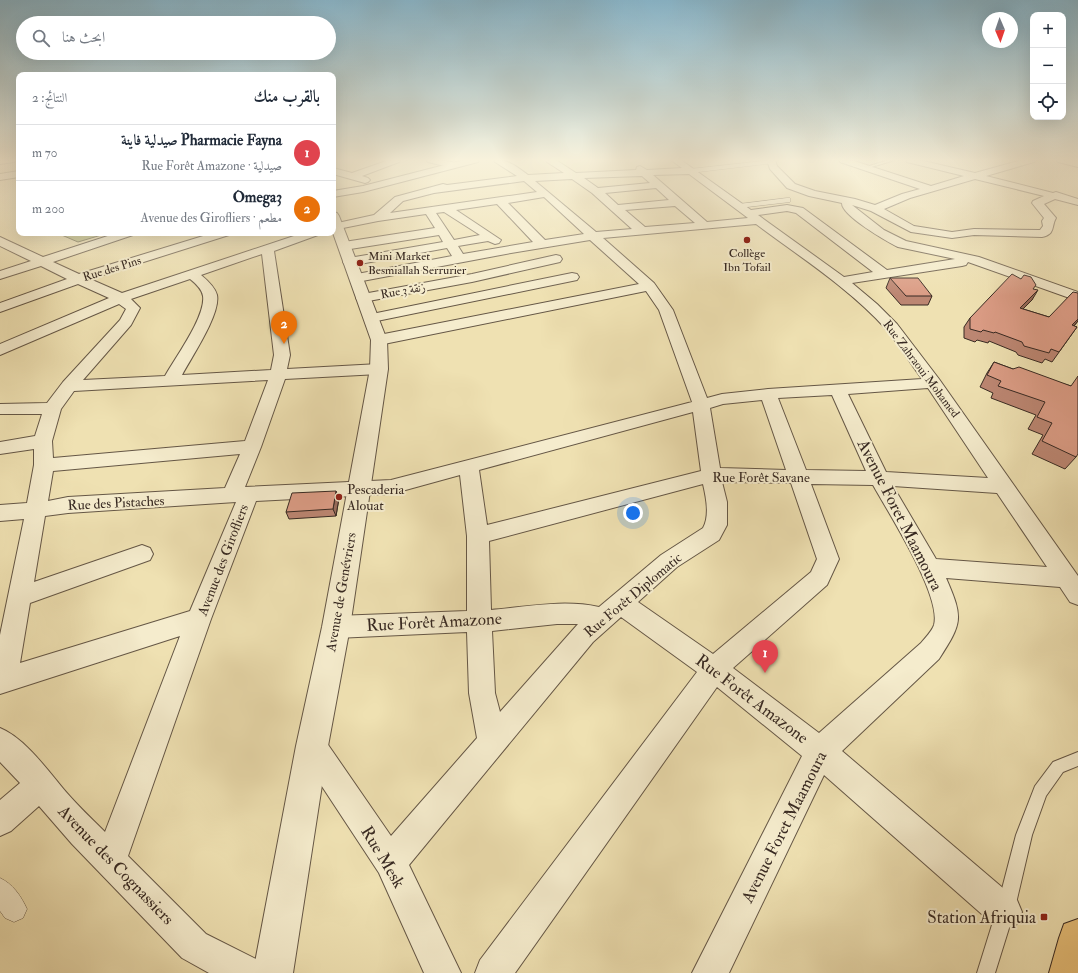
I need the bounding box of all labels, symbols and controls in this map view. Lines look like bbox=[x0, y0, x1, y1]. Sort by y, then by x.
north arrow bbox=[982, 12, 1018, 48]
map controls bbox=[1030, 12, 1066, 120]
button: + bbox=[1030, 12, 1066, 48]
search box bbox=[16, 16, 336, 60]
icon: search bbox=[30, 27, 52, 49]
text: ابحث هنا bbox=[62, 28, 105, 47]
button: − bbox=[1030, 48, 1066, 84]
button: locate bbox=[1030, 84, 1066, 120]
text: بالقرب منك bbox=[254, 86, 320, 107]
text: النتائج: 2 bbox=[32, 90, 67, 106]
text: Pharmacie Fayna صيدلية فاينة bbox=[121, 131, 282, 150]
text: 70 m bbox=[32, 145, 57, 161]
text: 1 bbox=[305, 145, 309, 161]
text: صيدلية · Rue Forêt Amazone bbox=[141, 158, 282, 174]
text: Omega3 bbox=[233, 188, 282, 207]
text: 200 m bbox=[32, 201, 65, 217]
text: 2 bbox=[304, 201, 310, 217]
text: مطعم · Avenue des Girofliers bbox=[140, 210, 282, 226]
marker: Collège Ibn Tofail bbox=[742, 235, 752, 245]
place label: Collège Ibn Tofail bbox=[723, 246, 771, 275]
place label: Mini Market Besmiallah Serrurier bbox=[368, 249, 467, 278]
street label: Rue des Pins bbox=[81, 253, 143, 285]
marker: Mini Market Besmiallah Serrurier bbox=[355, 258, 365, 268]
street label: Rue 3 زنقة bbox=[379, 280, 427, 302]
pin: 2 bbox=[271, 311, 297, 344]
street label: Rue Zahraoui Mohamed bbox=[879, 317, 963, 421]
street label: Avenue Foret Maamoura bbox=[852, 435, 948, 595]
street label: Rue Forêt Savane bbox=[712, 469, 810, 486]
place label: Pescaderia Alouat bbox=[346, 481, 405, 514]
street label: Rue des Pistaches bbox=[67, 492, 165, 514]
marker: Pescaderia Alouat bbox=[334, 492, 344, 502]
street label: Avenue des Girofliers bbox=[194, 502, 252, 619]
your location bbox=[623, 503, 643, 523]
street label: Avenue de Genévriers bbox=[322, 531, 360, 654]
street label: Rue Forêt Diplomatic bbox=[581, 549, 686, 642]
street label: Rue Forêt Amazone bbox=[366, 608, 502, 636]
pin: 1 bbox=[752, 640, 778, 673]
street label: Rue Forêt Amazone bbox=[692, 650, 812, 748]
street label: Avenue Foret Maamoura bbox=[736, 747, 832, 907]
street label: Avenue des Cognassiers bbox=[53, 800, 178, 929]
street label: Rue Mesk bbox=[356, 822, 410, 892]
place label: Station Afriquia bbox=[927, 907, 1037, 928]
marker: Station Afriquia bbox=[1039, 912, 1049, 922]

